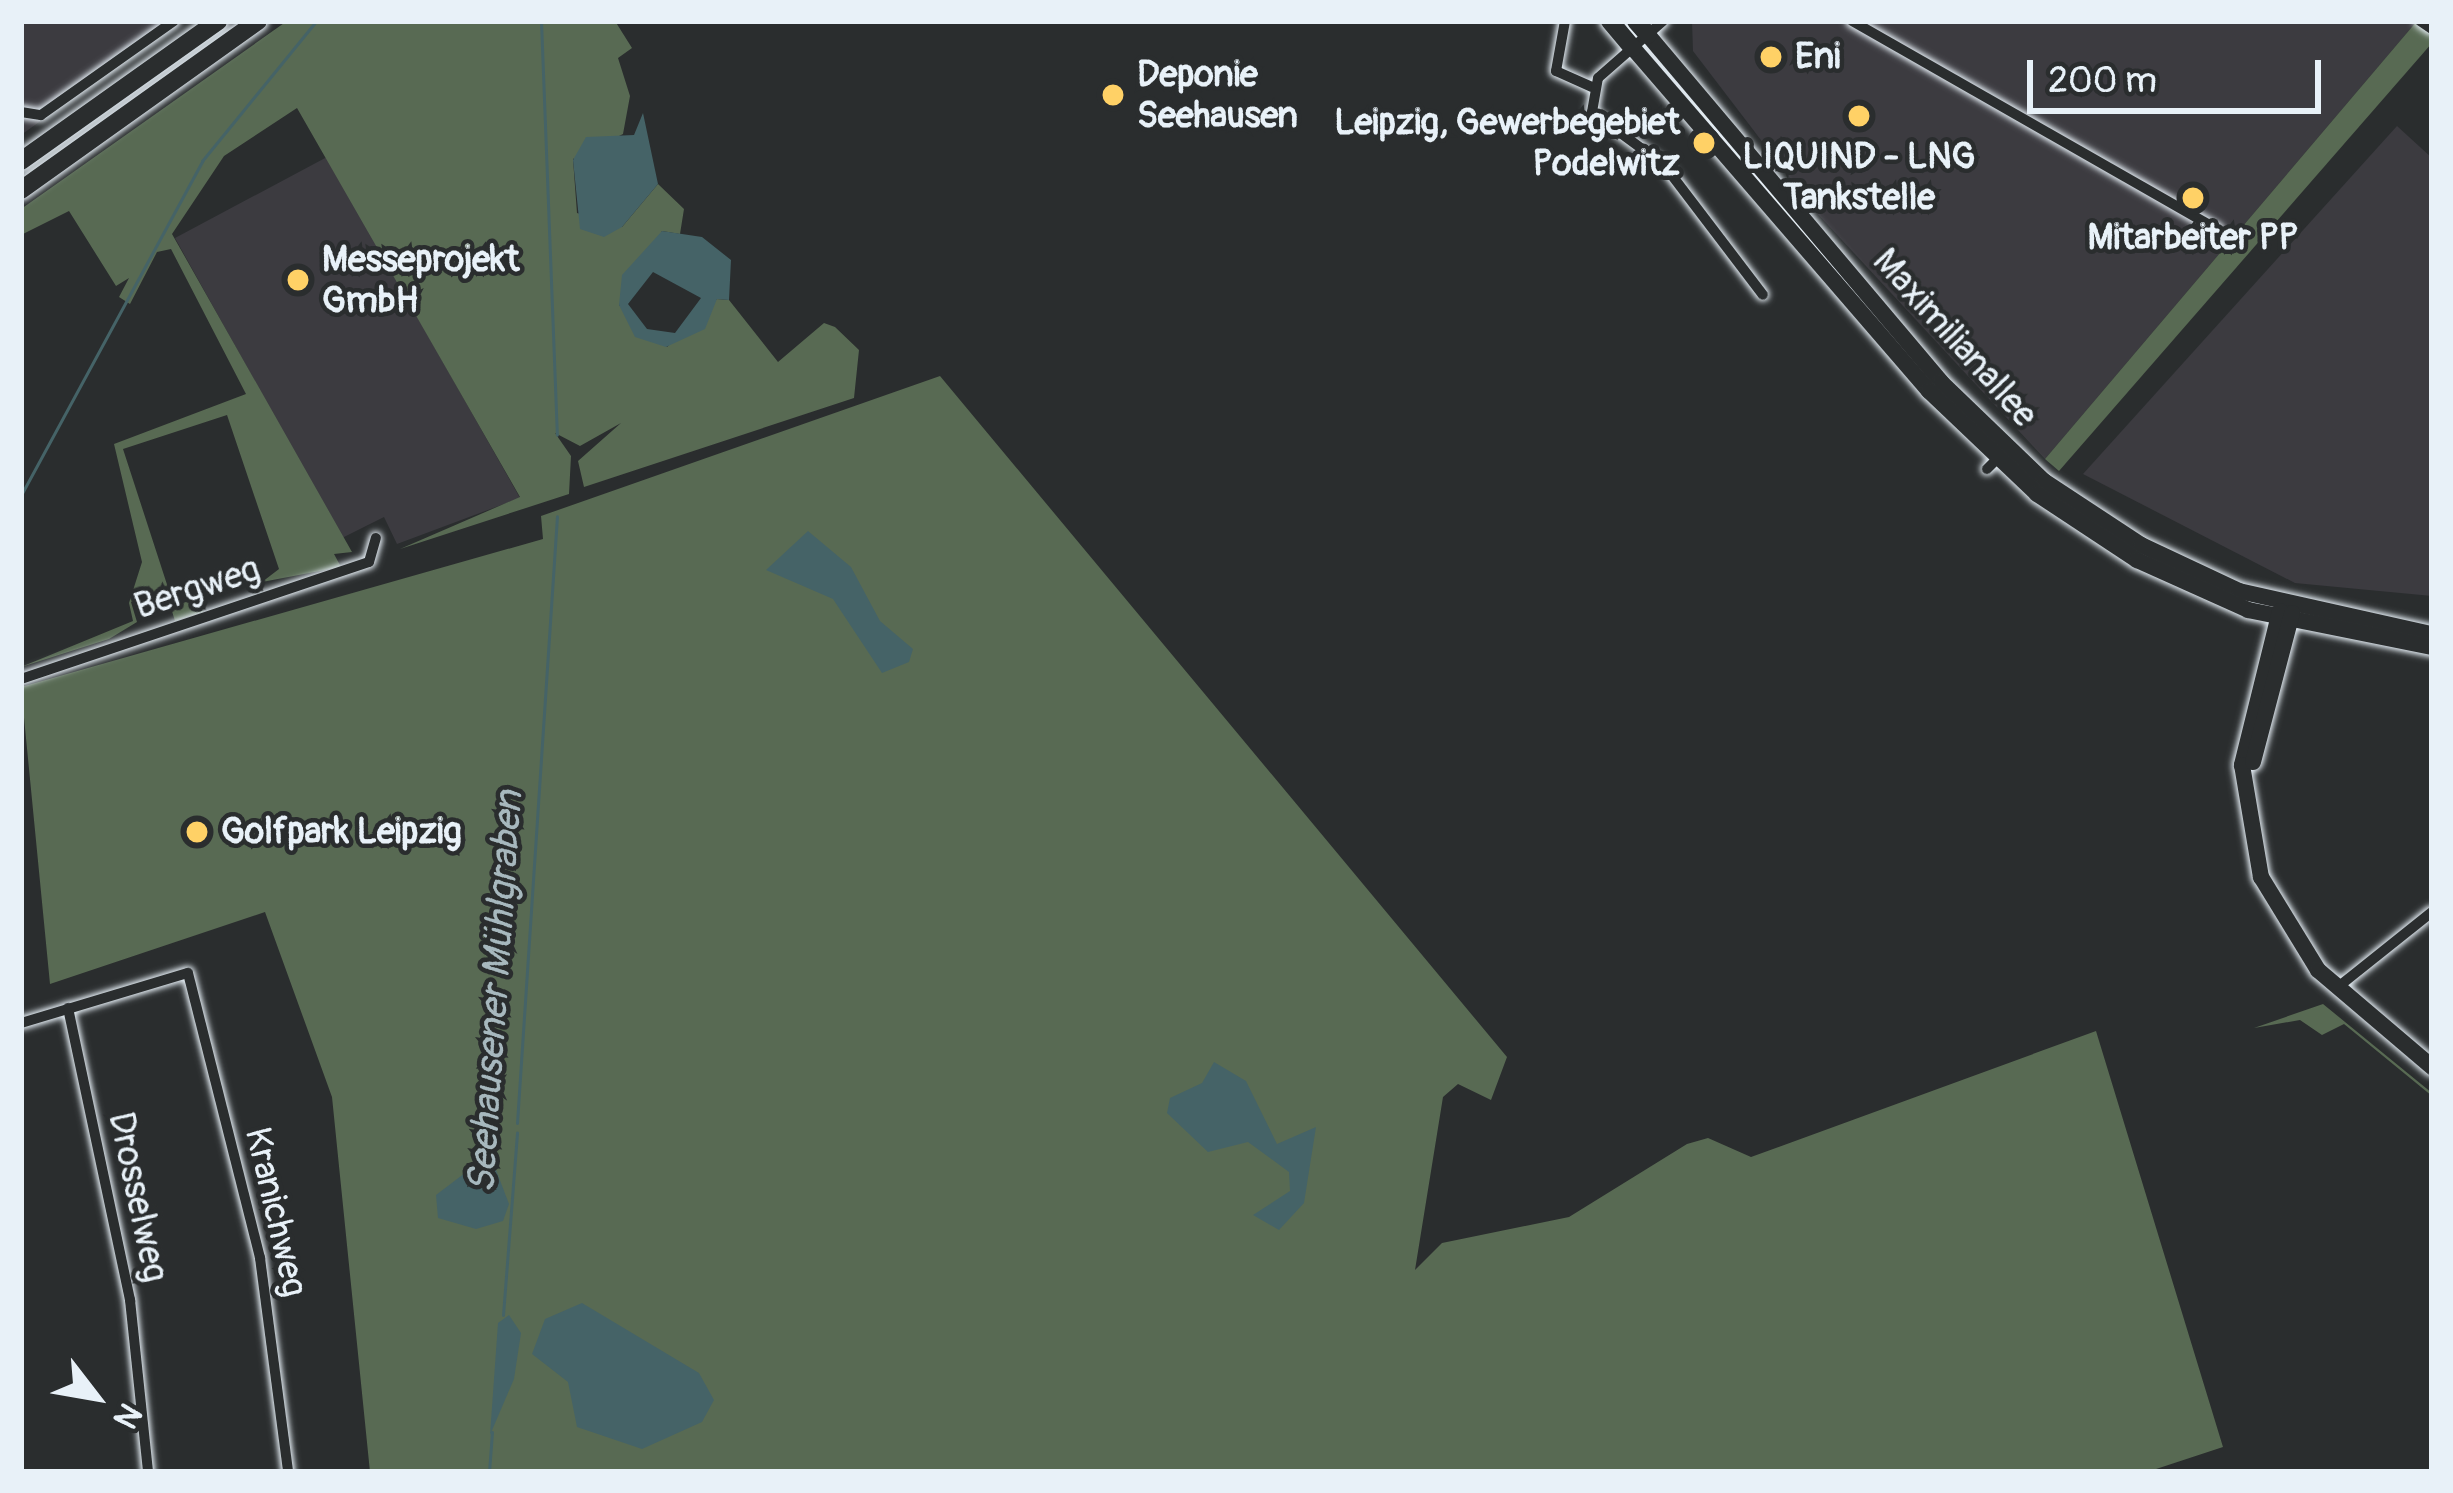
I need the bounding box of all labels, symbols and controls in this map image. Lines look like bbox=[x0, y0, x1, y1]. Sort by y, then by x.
place label: Eni bbox=[1795, 35, 1841, 79]
scale bar bbox=[2033, 36, 2327, 110]
marker: Eni bbox=[1758, 44, 1784, 70]
place label: Deponie Seehausen bbox=[1137, 52, 1298, 137]
text: 200 m bbox=[2048, 58, 2157, 103]
marker: Deponie Seehausen bbox=[1100, 82, 1126, 108]
place label: Leipzig, Gewerbegebiet Podelwitz bbox=[1334, 100, 1680, 185]
marker: LIQUIND - LNG Tankstelle bbox=[1846, 103, 1872, 129]
marker: Leipzig, Gewerbegebiet Podelwitz bbox=[1691, 130, 1717, 156]
place label: LIQUIND - LNG Tankstelle bbox=[1743, 134, 1975, 219]
marker: Mitarbeiter PP bbox=[2180, 185, 2206, 211]
place label: Mitarbeiter PP bbox=[2088, 216, 2298, 260]
place label: Messeprojekt GmbH bbox=[322, 237, 520, 322]
street label: Maximilianallee bbox=[1864, 240, 2046, 436]
marker: Messeprojekt GmbH bbox=[285, 267, 311, 293]
street label: Bergweg bbox=[129, 547, 265, 629]
water label: Seehausener Mühlgraben bbox=[459, 789, 533, 1195]
place label: Golfpark Leipzig bbox=[221, 810, 462, 854]
marker: Golfpark Leipzig bbox=[184, 819, 210, 845]
street label: Drosselweg bbox=[99, 1108, 177, 1286]
street label: Kranichweg bbox=[236, 1123, 316, 1301]
north arrow bbox=[36, 1337, 156, 1457]
text: N bbox=[104, 1396, 151, 1436]

